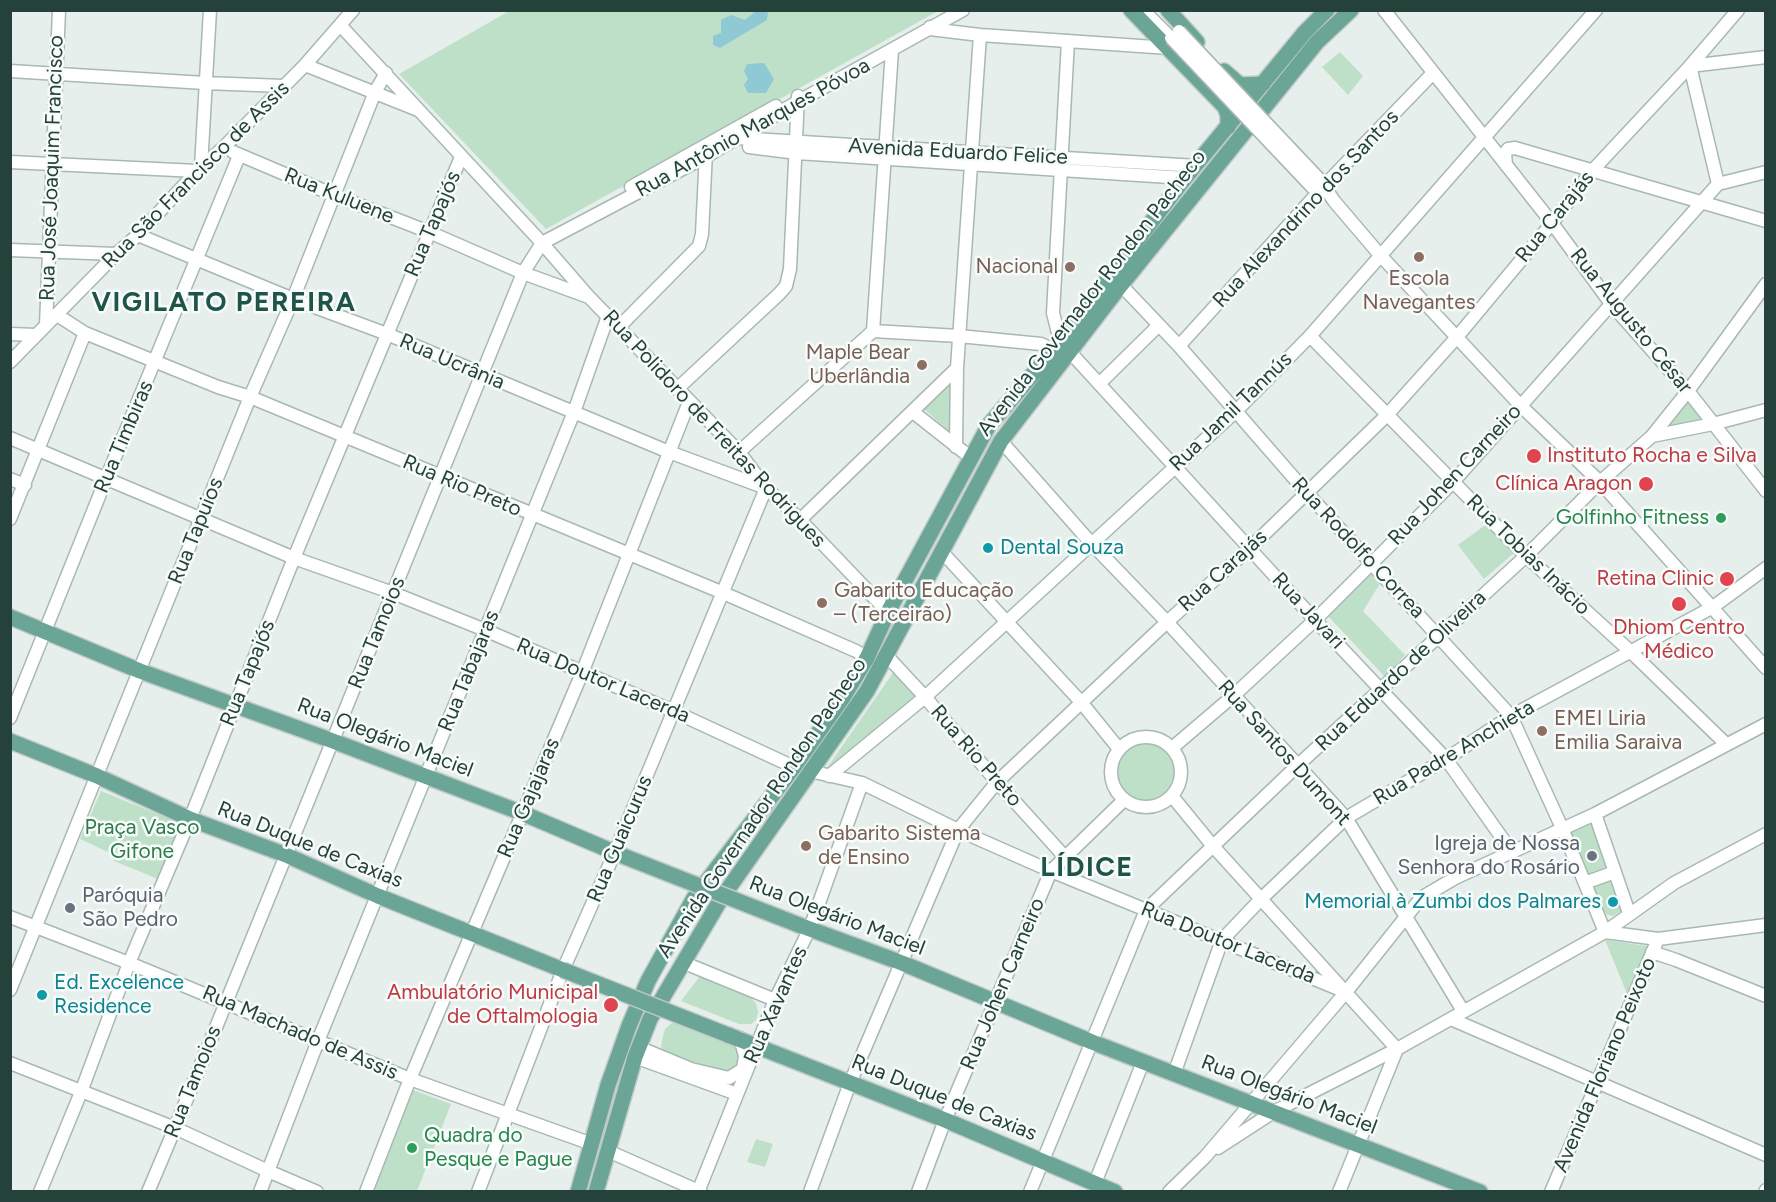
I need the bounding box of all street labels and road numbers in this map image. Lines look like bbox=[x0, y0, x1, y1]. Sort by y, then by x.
street label: Rua José Joaquim Francisco bbox=[35, 35, 69, 301]
street label: Rua Antônio Marques Póvoa bbox=[631, 53, 875, 203]
street label: Rua São Francisco de Assis bbox=[97, 76, 295, 274]
street label: Rua Alexandrino dos Santos bbox=[1208, 105, 1404, 313]
street label: Avenida Eduardo Felice bbox=[848, 134, 1068, 170]
street label: Avenida Governador Rondon Pacheco bbox=[972, 145, 1212, 441]
street label: Rua Kuluene bbox=[280, 163, 398, 229]
street label: Rua Carajás bbox=[1510, 166, 1600, 268]
street label: Rua Tapajós bbox=[399, 167, 467, 281]
street label: Rua Augusto César bbox=[1565, 243, 1697, 399]
street label: Rua Polidoro de Freitas Rodrigues bbox=[597, 305, 831, 553]
street label: Rua Ucrânia bbox=[396, 329, 508, 395]
street label: Rua Jamil Tannús bbox=[1164, 347, 1298, 477]
street label: Rua Timbiras bbox=[89, 377, 159, 497]
street label: Rua Johen Carneiro bbox=[1383, 399, 1527, 551]
street label: Rua Rio Preto bbox=[399, 450, 525, 522]
street label: Rua Rodolfo Correa bbox=[1286, 472, 1430, 624]
street label: Rua Tapuios bbox=[163, 474, 229, 588]
street label: Rua Tobias Inácio bbox=[1461, 489, 1595, 621]
street label: Rua Carajás bbox=[1173, 525, 1273, 617]
street label: Rua Javari bbox=[1266, 567, 1350, 655]
street label: Rua Tamoios bbox=[343, 573, 411, 693]
street label: Rua Eduardo de Oliveira bbox=[1310, 585, 1492, 757]
street label: Rua Tabajaras bbox=[433, 607, 505, 735]
street label: Rua Tapajós bbox=[215, 616, 281, 730]
street label: Rua Doutor Lacerda bbox=[512, 633, 694, 729]
street label: Avenida Governador Rondon Pacheco bbox=[652, 653, 872, 963]
street label: Rua Santos Dumont bbox=[1212, 675, 1356, 831]
street label: Rua Olegário Maciel bbox=[294, 693, 476, 783]
street label: Rua Padre Anchieta bbox=[1369, 695, 1539, 811]
street label: Rua Rio Preto bbox=[925, 700, 1027, 812]
street label: Rua Gajajaras bbox=[492, 734, 566, 862]
street label: Rua Guaicurus bbox=[582, 772, 658, 906]
street label: Rua Duque de Caxias bbox=[214, 796, 406, 894]
street label: Rua Olegário Maciel bbox=[746, 871, 928, 961]
street label: Rua Johen Carneiro bbox=[955, 894, 1051, 1074]
street label: Rua Doutor Lacerda bbox=[1137, 896, 1319, 990]
street label: Rua Xavantes bbox=[739, 942, 813, 1068]
street label: Avenida Floriano Peixoto bbox=[1548, 954, 1662, 1176]
street label: Rua Machado de Assis bbox=[198, 980, 402, 1086]
street label: Rua Tamoios bbox=[159, 1022, 227, 1142]
street label: Rua Duque de Caxias bbox=[848, 1049, 1040, 1147]
street label: Rua Olegário Maciel bbox=[1198, 1050, 1380, 1140]

